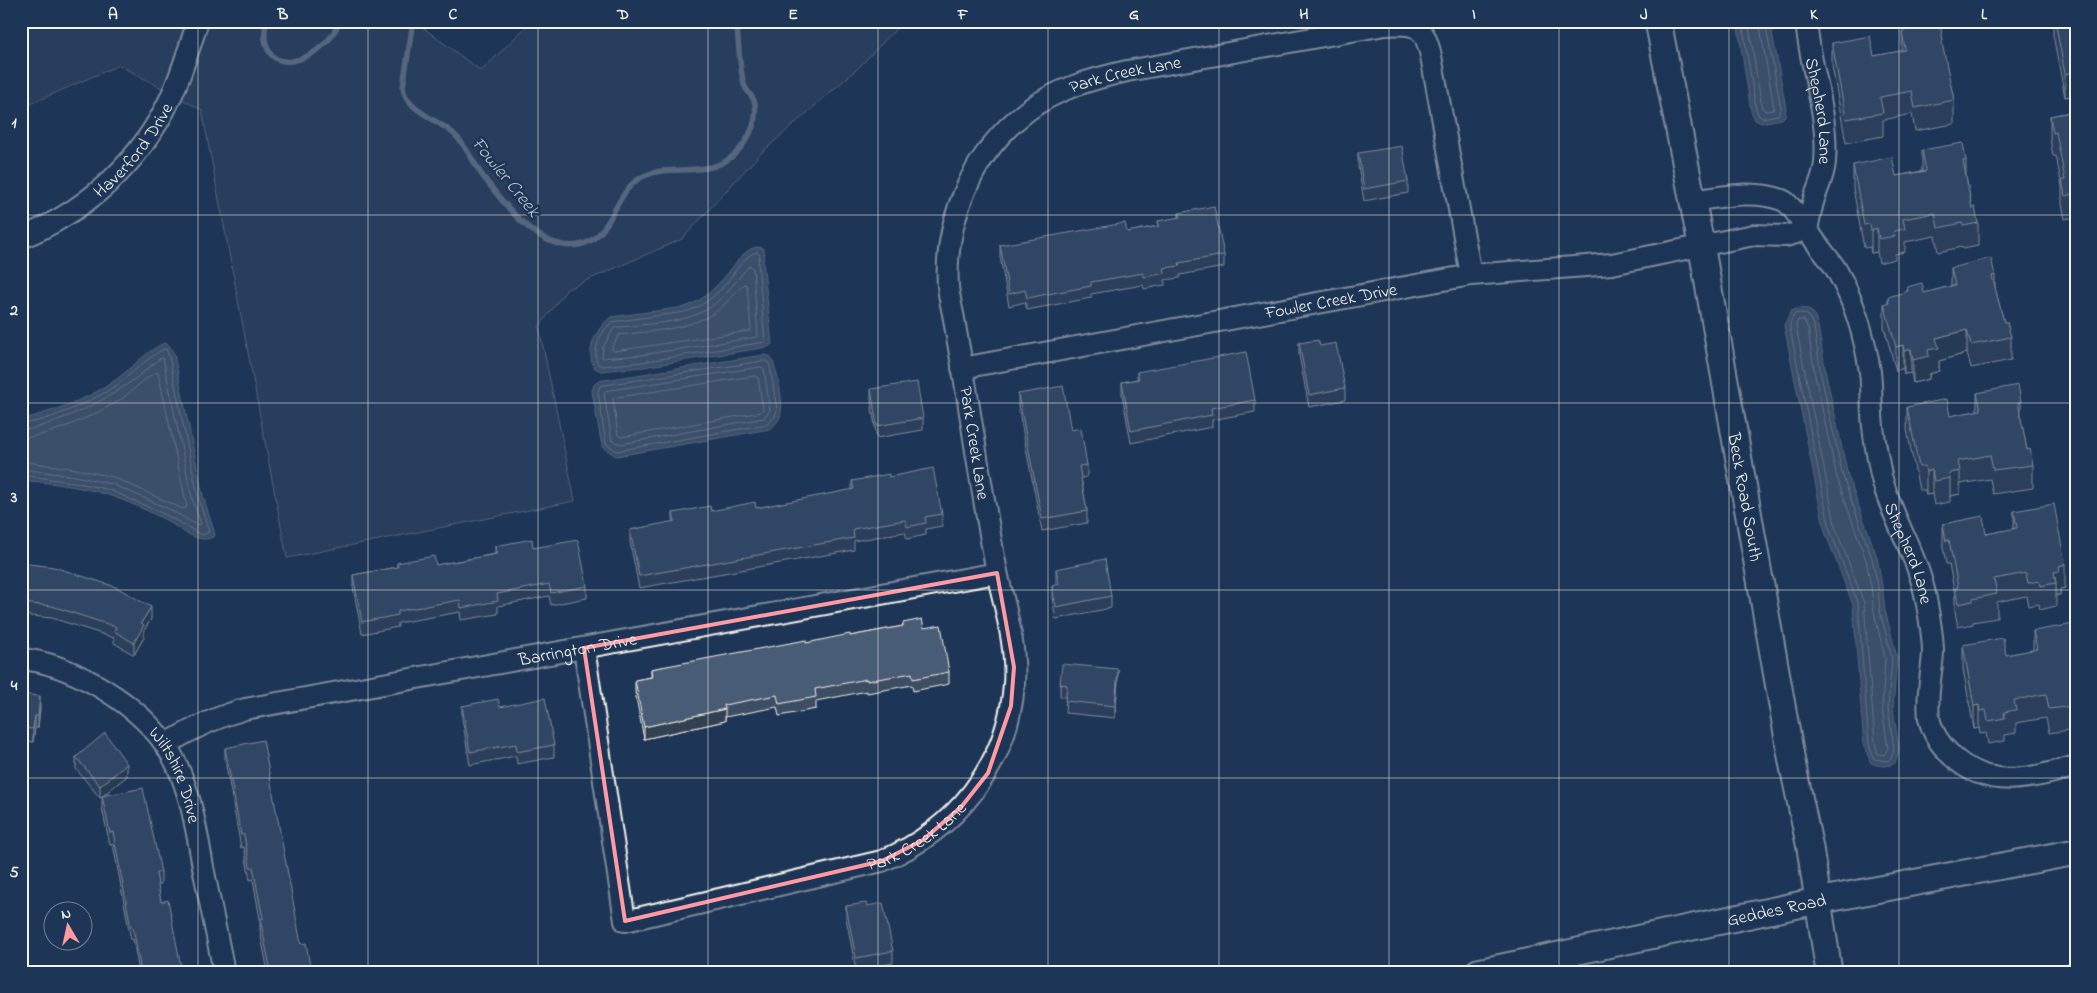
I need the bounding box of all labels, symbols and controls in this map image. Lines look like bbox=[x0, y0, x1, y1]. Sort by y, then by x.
text: A bbox=[108, 3, 118, 27]
text: B bbox=[277, 3, 289, 27]
text: C bbox=[449, 3, 458, 27]
text: D bbox=[616, 3, 629, 27]
text: E bbox=[788, 3, 798, 27]
text: F bbox=[957, 3, 969, 27]
text: G bbox=[1129, 3, 1139, 27]
text: H bbox=[1299, 3, 1309, 27]
text: I bbox=[1472, 3, 1476, 27]
text: J bbox=[1640, 3, 1648, 27]
text: K bbox=[1810, 3, 1819, 27]
text: L bbox=[1981, 3, 1988, 27]
street label: Park Creek Lane bbox=[1066, 50, 1184, 102]
street label: Shepherd Lane bbox=[1797, 56, 1837, 166]
street label: Haverford Drive bbox=[89, 98, 181, 205]
text: 1 bbox=[11, 111, 17, 135]
water label: Fowler Creek bbox=[464, 132, 546, 224]
street label: Fowler Creek Drive bbox=[1262, 278, 1400, 328]
text: 2 bbox=[9, 299, 18, 323]
street label: Park Creek Lane bbox=[951, 385, 995, 503]
street label: Beck Road South bbox=[1719, 430, 1768, 564]
text: 3 bbox=[10, 486, 18, 510]
street label: Shepherd Lane bbox=[1876, 499, 1938, 607]
street label: Barrington Drive bbox=[516, 627, 640, 674]
text: 4 bbox=[10, 674, 18, 698]
street label: Wiltshire Drive bbox=[141, 722, 206, 827]
street label: Park Creek Lane bbox=[865, 796, 974, 879]
text: 5 bbox=[9, 861, 19, 885]
street label: Geddes Road bbox=[1725, 889, 1829, 934]
north arrow bbox=[42, 900, 92, 950]
text: N bbox=[60, 904, 73, 926]

